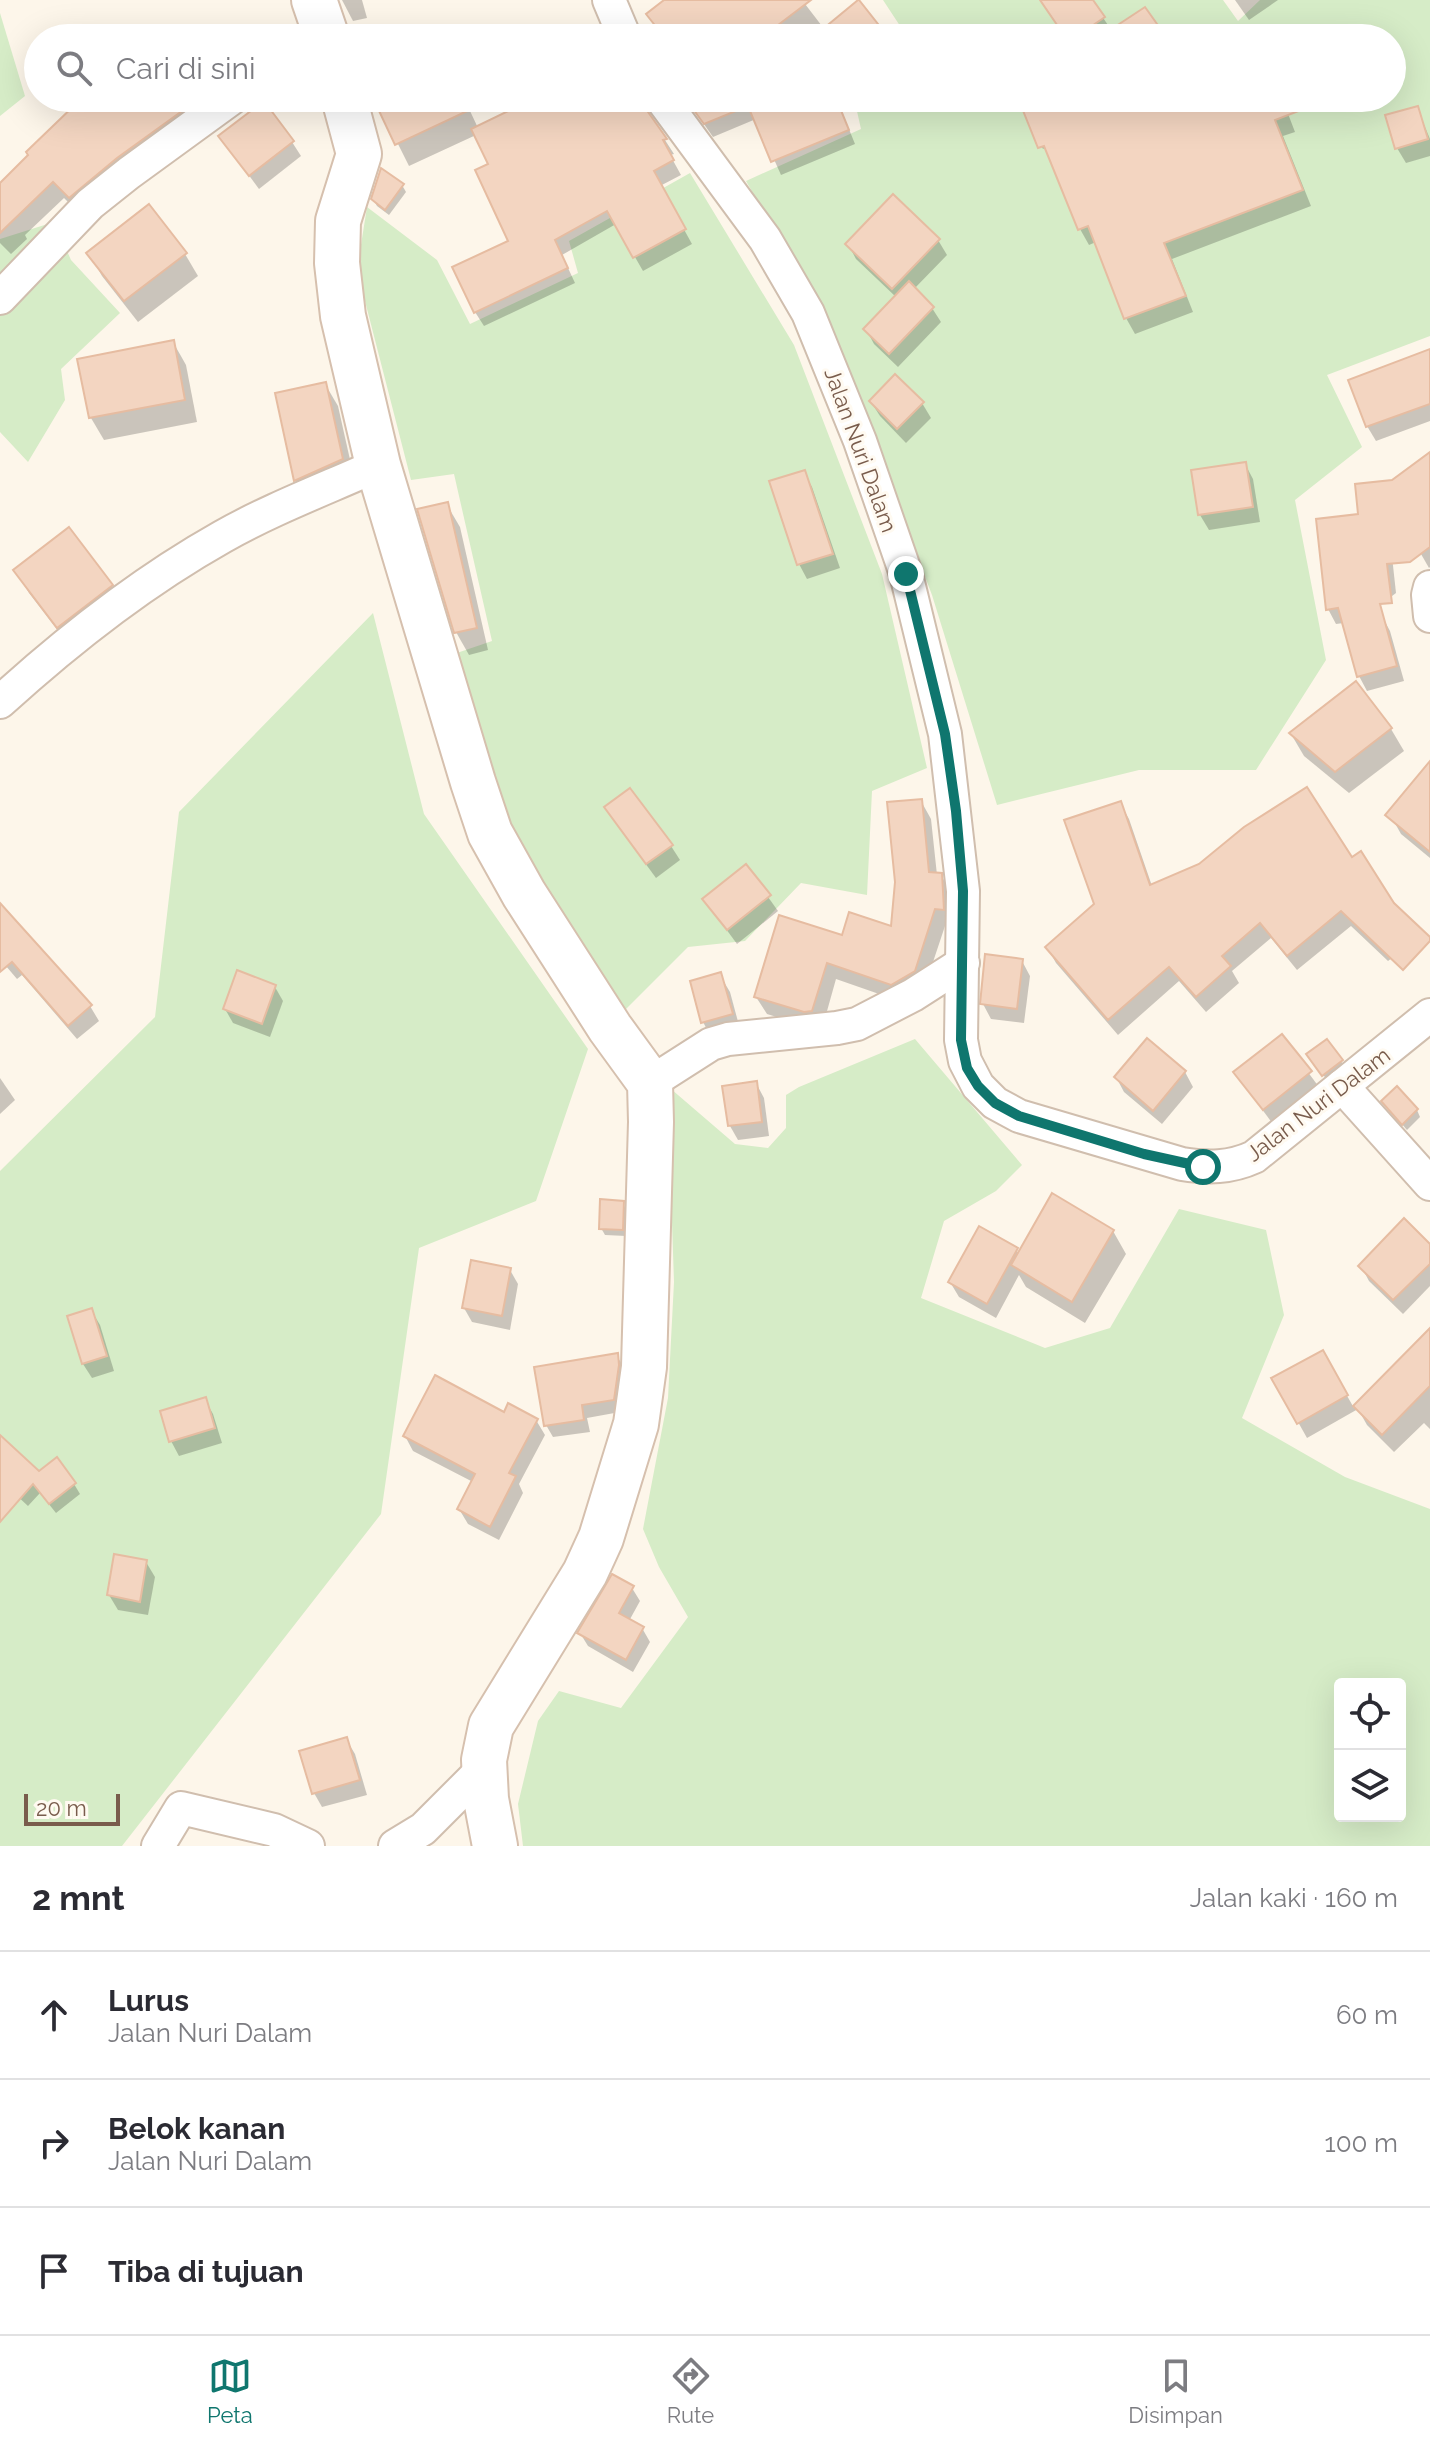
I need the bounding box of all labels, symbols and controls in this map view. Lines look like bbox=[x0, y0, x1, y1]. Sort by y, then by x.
search box bbox=[24, 24, 1406, 112]
icon: search bbox=[52, 46, 96, 90]
text: Cari di sini bbox=[116, 51, 256, 86]
street label: Jalan Nuri Dalam bbox=[819, 364, 903, 536]
route end bbox=[888, 556, 924, 592]
street label: Jalan Nuri Dalam bbox=[1241, 1042, 1395, 1166]
route start bbox=[1185, 1149, 1221, 1185]
map controls bbox=[1334, 1678, 1406, 1822]
button: locate bbox=[1334, 1678, 1406, 1750]
button: layers bbox=[1334, 1750, 1406, 1822]
scale bar bbox=[24, 1790, 120, 1826]
text: 20 m bbox=[36, 1795, 87, 1821]
text: 2 mnt bbox=[32, 1878, 125, 1918]
text: Jalan kaki · 160 m bbox=[1190, 1883, 1398, 1913]
text: Lurus bbox=[108, 1983, 189, 2018]
icon: ahead bbox=[32, 1993, 76, 2037]
text: 60 m bbox=[1336, 2000, 1398, 2030]
text: Jalan Nuri Dalam bbox=[108, 2018, 312, 2048]
text: Belok kanan bbox=[108, 2111, 285, 2146]
icon: right bbox=[32, 2121, 76, 2165]
text: 100 m bbox=[1325, 2128, 1398, 2158]
text: Jalan Nuri Dalam bbox=[108, 2146, 312, 2176]
icon: arrive bbox=[32, 2249, 76, 2293]
text: Tiba di tujuan bbox=[108, 2254, 304, 2289]
tab: Peta bbox=[207, 2354, 253, 2428]
tab: Rute bbox=[667, 2354, 714, 2428]
tab: Disimpan bbox=[1128, 2354, 1223, 2428]

